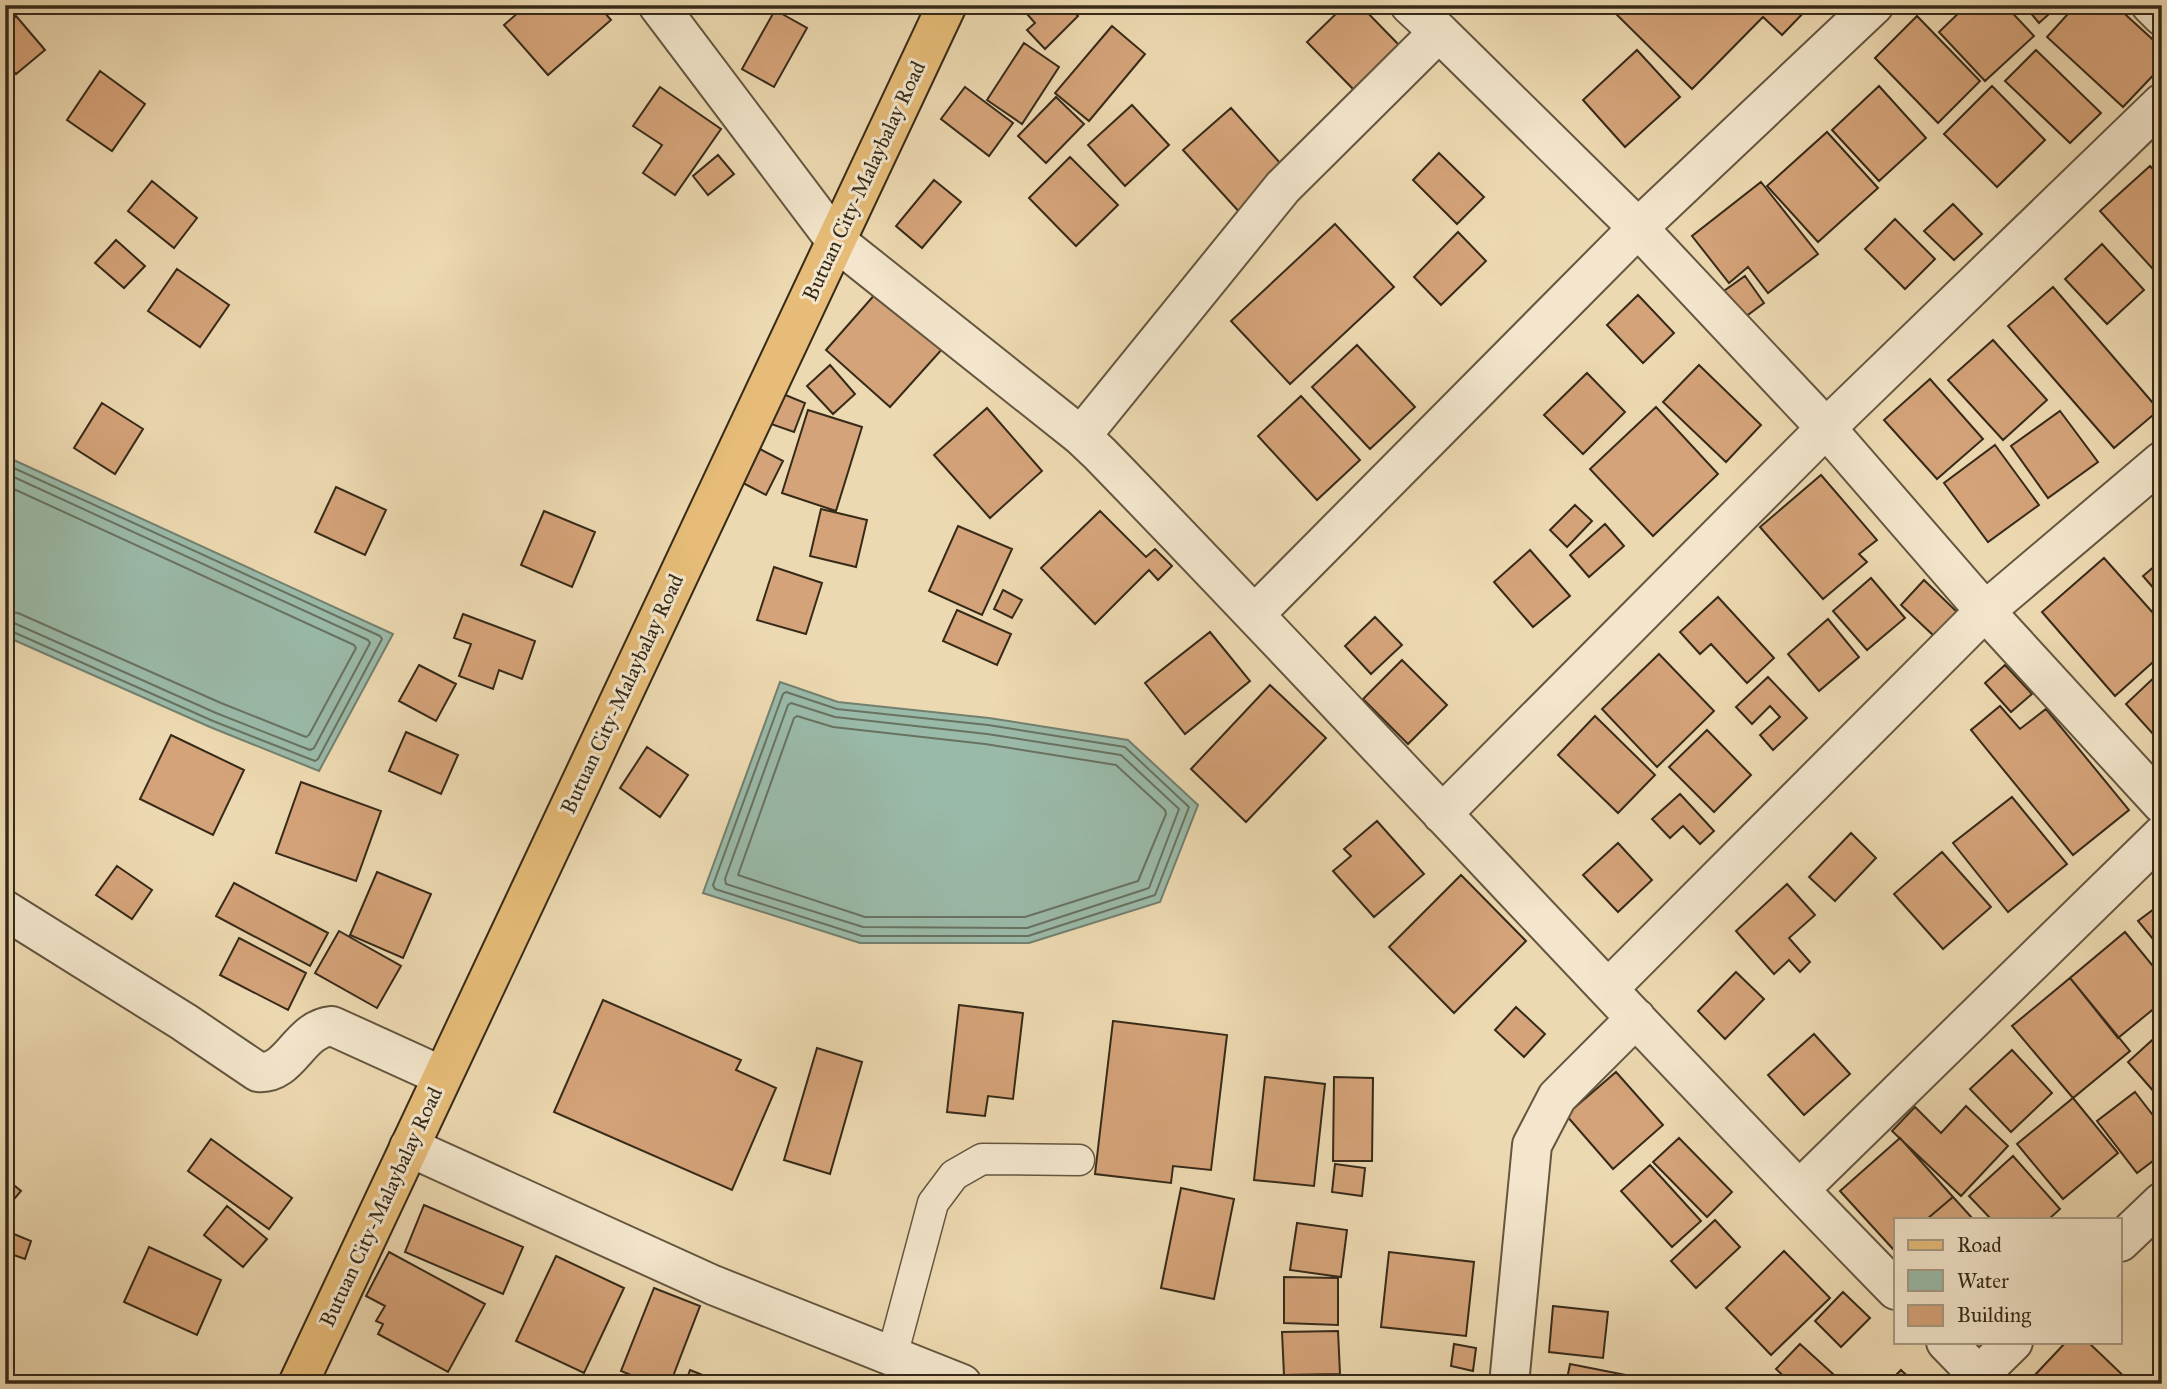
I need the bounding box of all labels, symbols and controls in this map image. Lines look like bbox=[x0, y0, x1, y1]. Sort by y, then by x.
street label: Butuan City-Malaybalay Road bbox=[797, 57, 931, 305]
street label: Butuan City-Malaybalay Road bbox=[555, 570, 689, 818]
street label: Butuan City-Malaybalay Road bbox=[314, 1083, 448, 1331]
legend bbox=[1894, 1218, 2122, 1344]
text: Road bbox=[1957, 1232, 2002, 1258]
text: Water bbox=[1957, 1268, 2009, 1294]
text: Building bbox=[1957, 1302, 2031, 1328]

